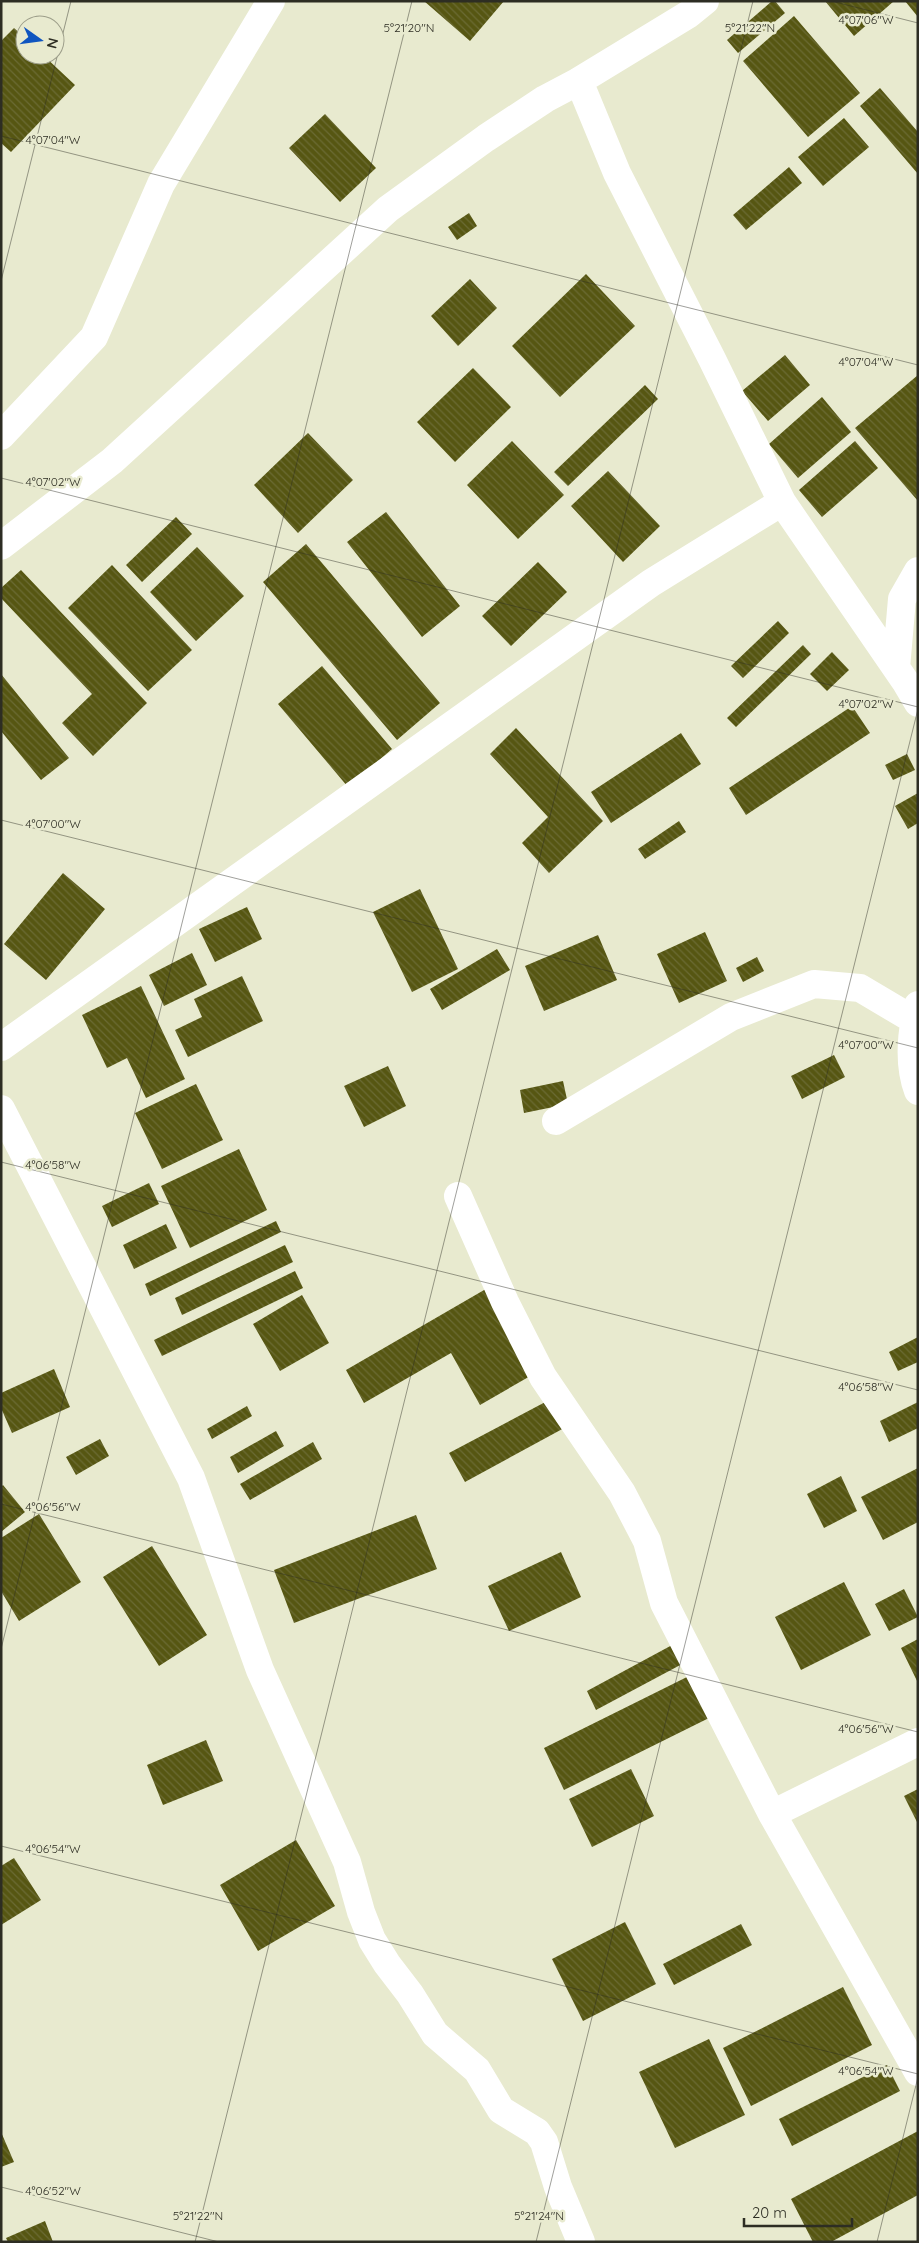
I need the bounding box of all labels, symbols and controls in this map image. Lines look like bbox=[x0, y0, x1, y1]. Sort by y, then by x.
text: 4°07'06"W bbox=[838, 12, 894, 27]
north arrow bbox=[15, 15, 65, 65]
text: 5°21'20"N bbox=[383, 20, 435, 35]
text: 5°21'22"N bbox=[725, 20, 775, 35]
text: N bbox=[43, 36, 63, 50]
text: 4°07'04"W bbox=[26, 132, 81, 147]
text: 4°07'04"W bbox=[839, 354, 894, 369]
text: 4°07'02"W bbox=[25, 474, 81, 489]
text: 4°07'02"W bbox=[838, 696, 894, 711]
text: 4°07'00"W bbox=[25, 816, 81, 831]
text: 4°07'00"W bbox=[838, 1037, 894, 1052]
text: 4°06'58"W bbox=[25, 1157, 81, 1172]
text: 4°06'58"W bbox=[838, 1379, 894, 1394]
text: 4°06'56"W bbox=[25, 1499, 81, 1514]
text: 4°06'56"W bbox=[838, 1721, 894, 1736]
text: 4°06'54"W bbox=[25, 1841, 81, 1856]
text: 4°06'54"W bbox=[838, 2063, 894, 2078]
text: 4°06'52"W bbox=[25, 2183, 81, 2198]
scale bar bbox=[744, 2196, 852, 2228]
text: 20 m bbox=[752, 2203, 787, 2222]
text: 5°21'22"N bbox=[173, 2208, 223, 2223]
text: 5°21'24"N bbox=[514, 2208, 564, 2223]

